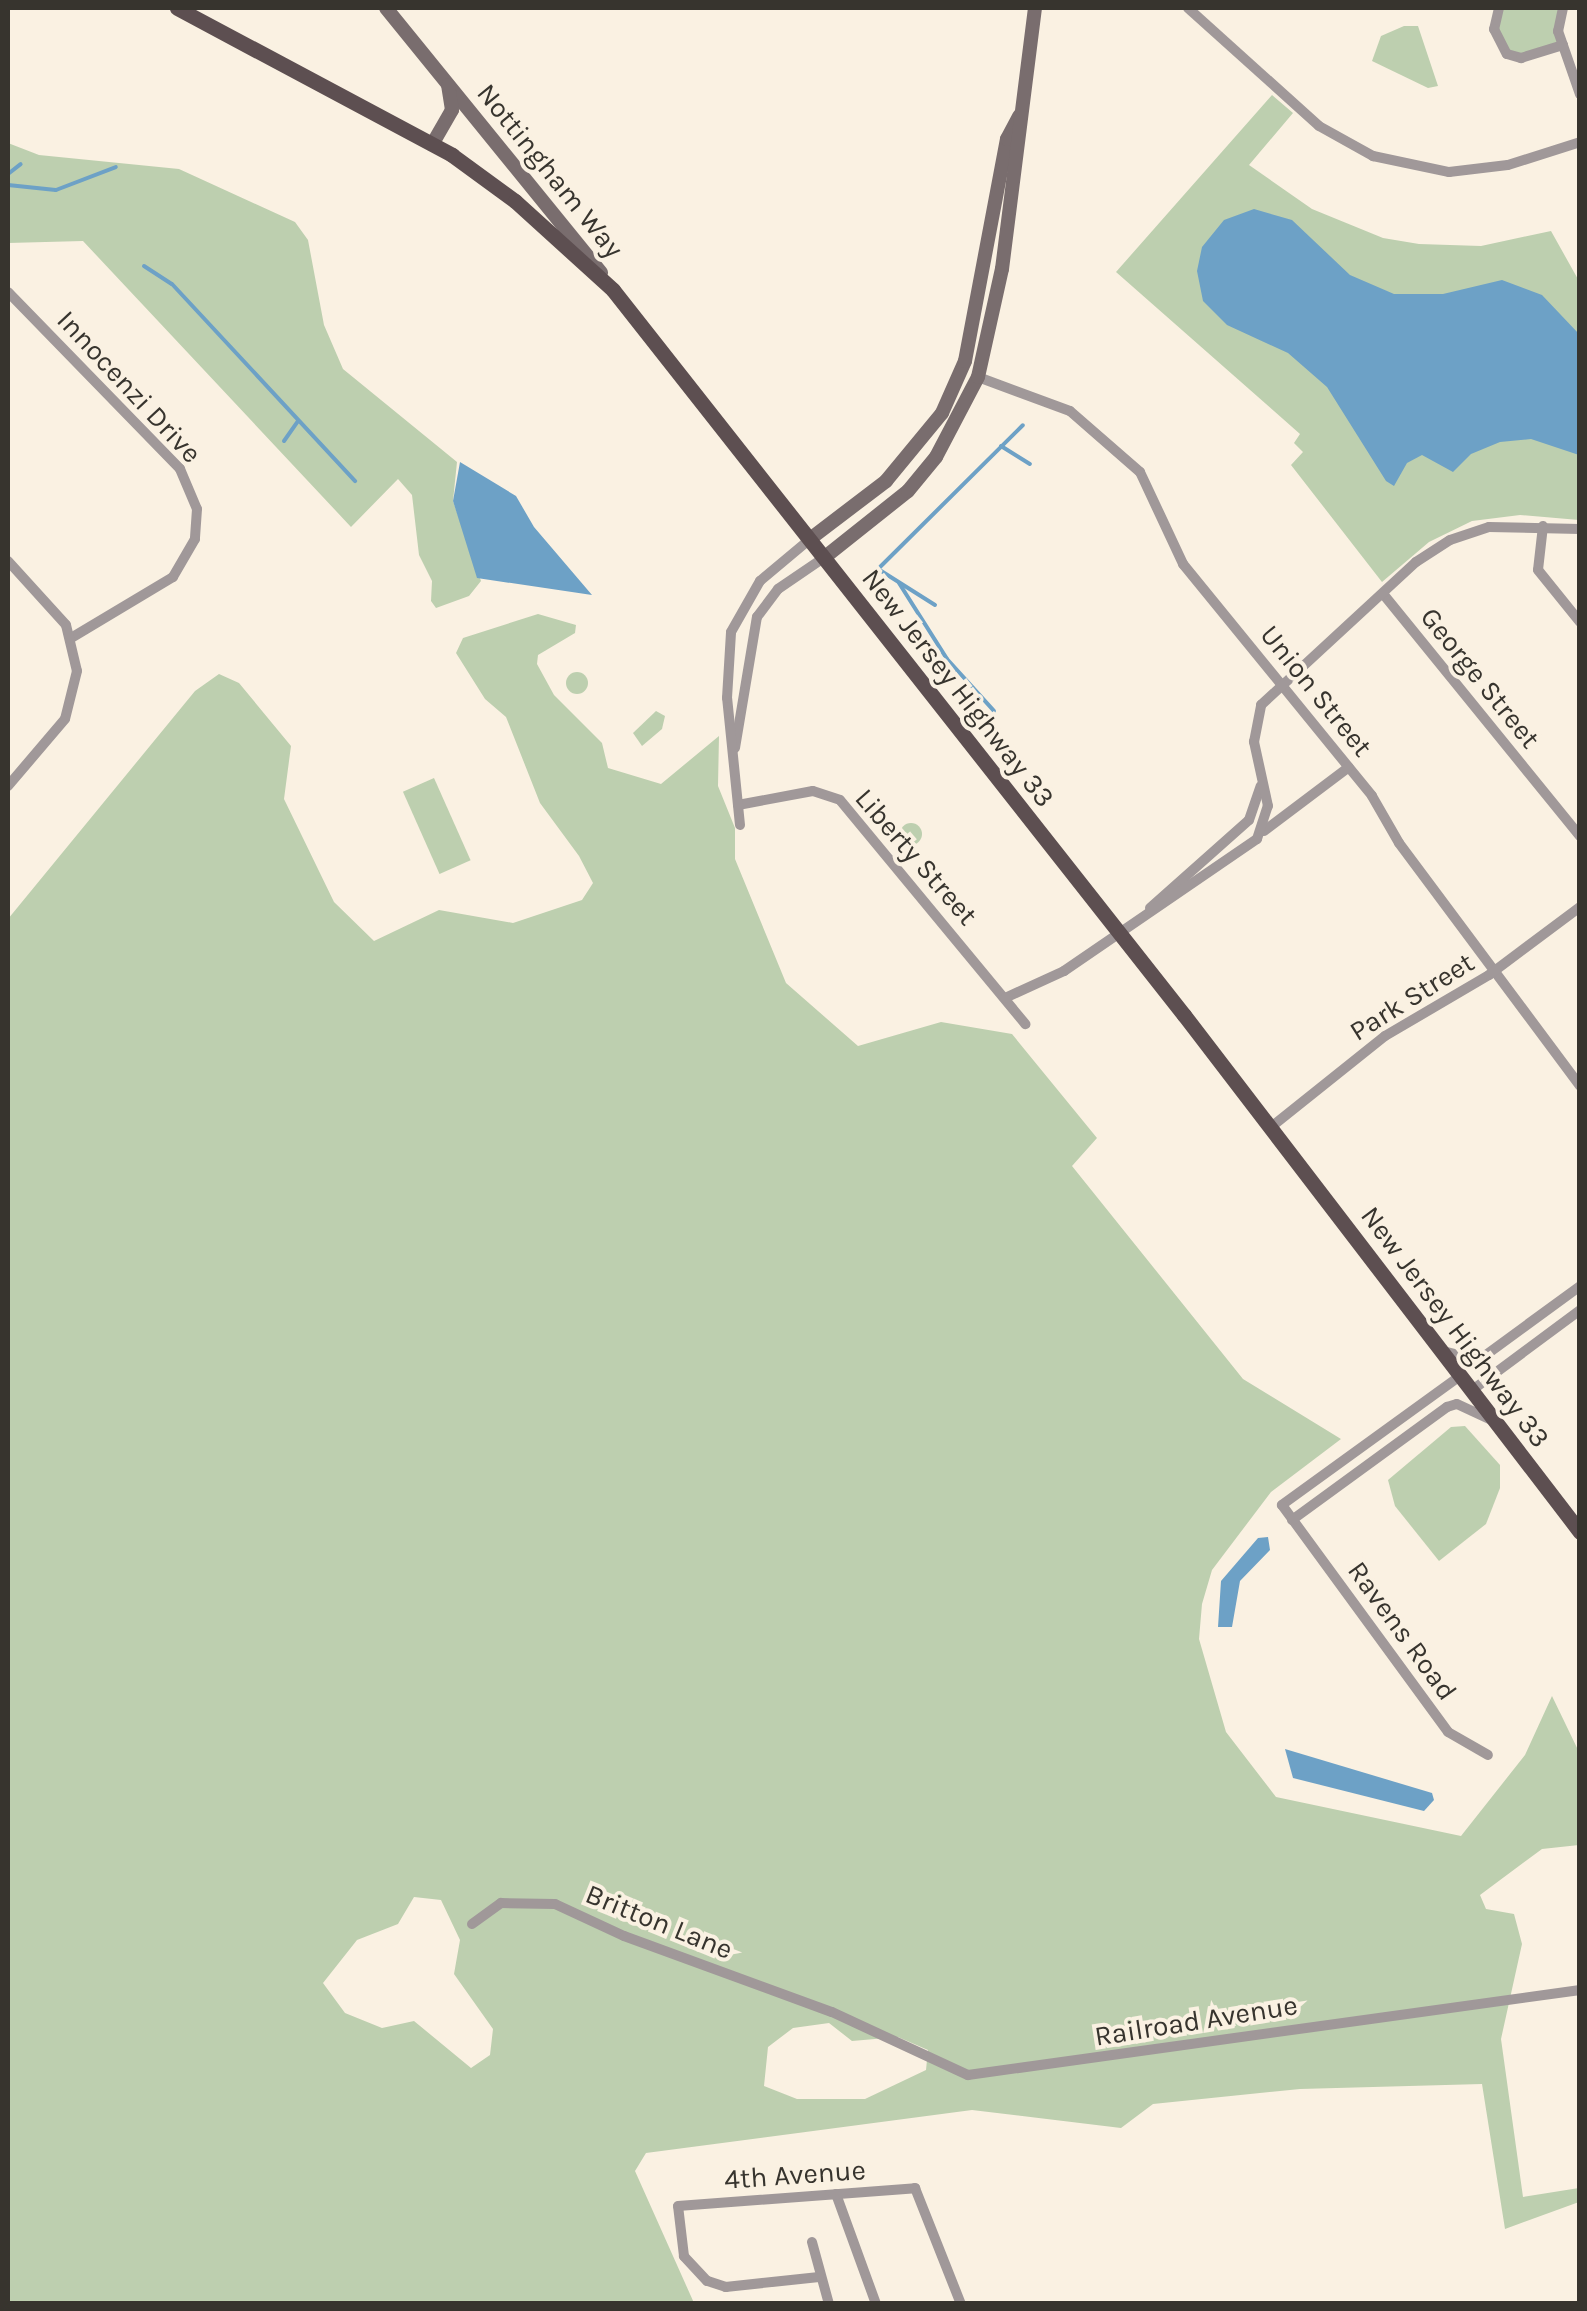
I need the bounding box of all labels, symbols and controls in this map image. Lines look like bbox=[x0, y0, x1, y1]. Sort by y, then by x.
street label: Nottingham Way bbox=[470, 77, 630, 265]
street label: Innocenzi Drive bbox=[50, 304, 208, 470]
street label: New Jersey Highway 33 bbox=[854, 562, 1062, 814]
street label: George Street bbox=[1413, 601, 1547, 755]
street label: Union Street bbox=[1253, 619, 1379, 763]
street label: Liberty Street bbox=[848, 782, 984, 932]
street label: Park Street bbox=[1344, 946, 1480, 1048]
street label: New Jersey Highway 33 bbox=[1353, 1200, 1557, 1454]
street label: Ravens Road bbox=[1340, 1555, 1464, 1707]
street label: Britton Lane bbox=[581, 1877, 737, 1967]
street label: Railroad Avenue bbox=[1092, 1988, 1300, 2054]
street label: 4th Avenue bbox=[723, 2153, 867, 2197]

